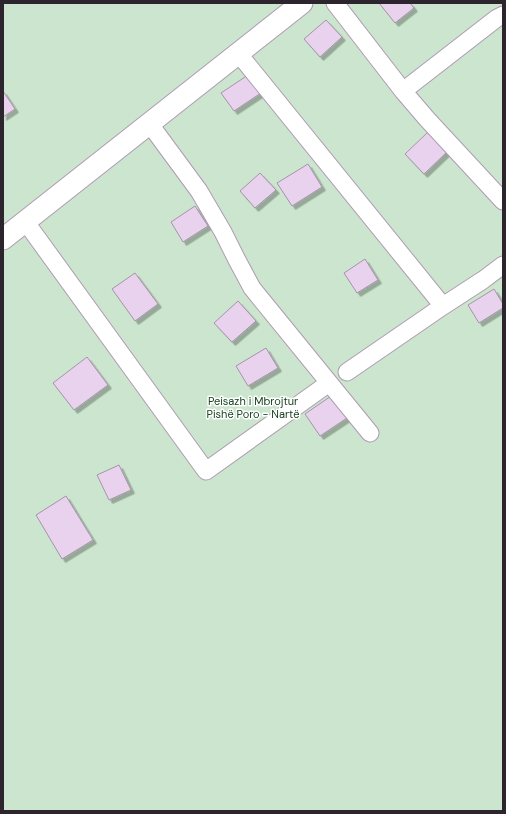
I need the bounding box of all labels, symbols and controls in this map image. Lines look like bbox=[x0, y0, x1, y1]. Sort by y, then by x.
park label: Peisazh i Mbrojtur Pishë Poro - Nartë bbox=[207, 394, 299, 421]

